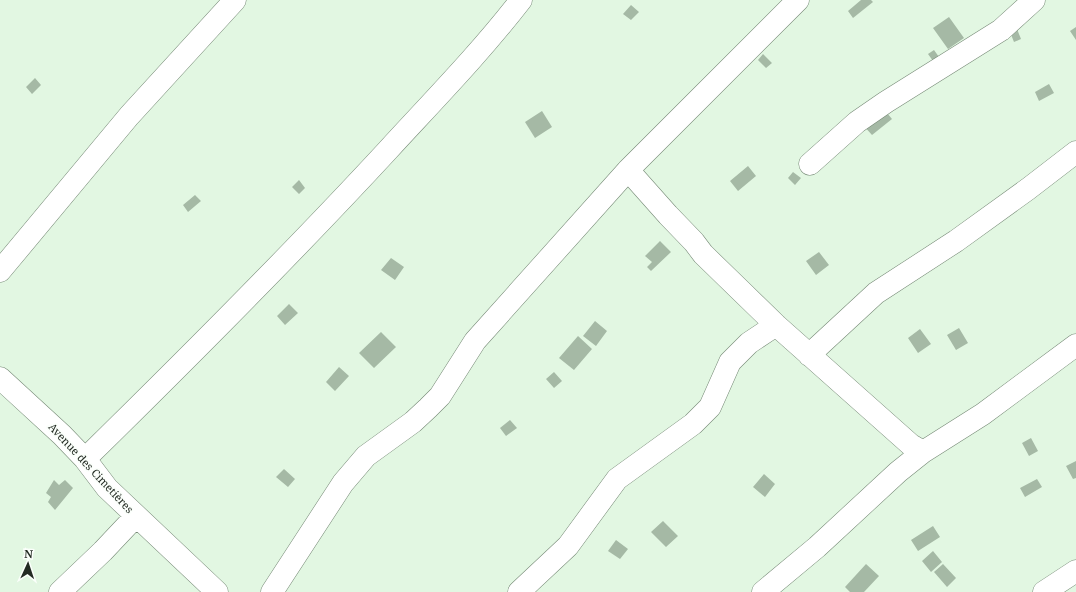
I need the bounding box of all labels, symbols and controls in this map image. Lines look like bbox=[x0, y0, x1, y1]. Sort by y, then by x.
street label: Avenue des Cimetières bbox=[45, 419, 137, 516]
north arrow bbox=[8, 544, 48, 584]
text: N bbox=[24, 546, 34, 561]

